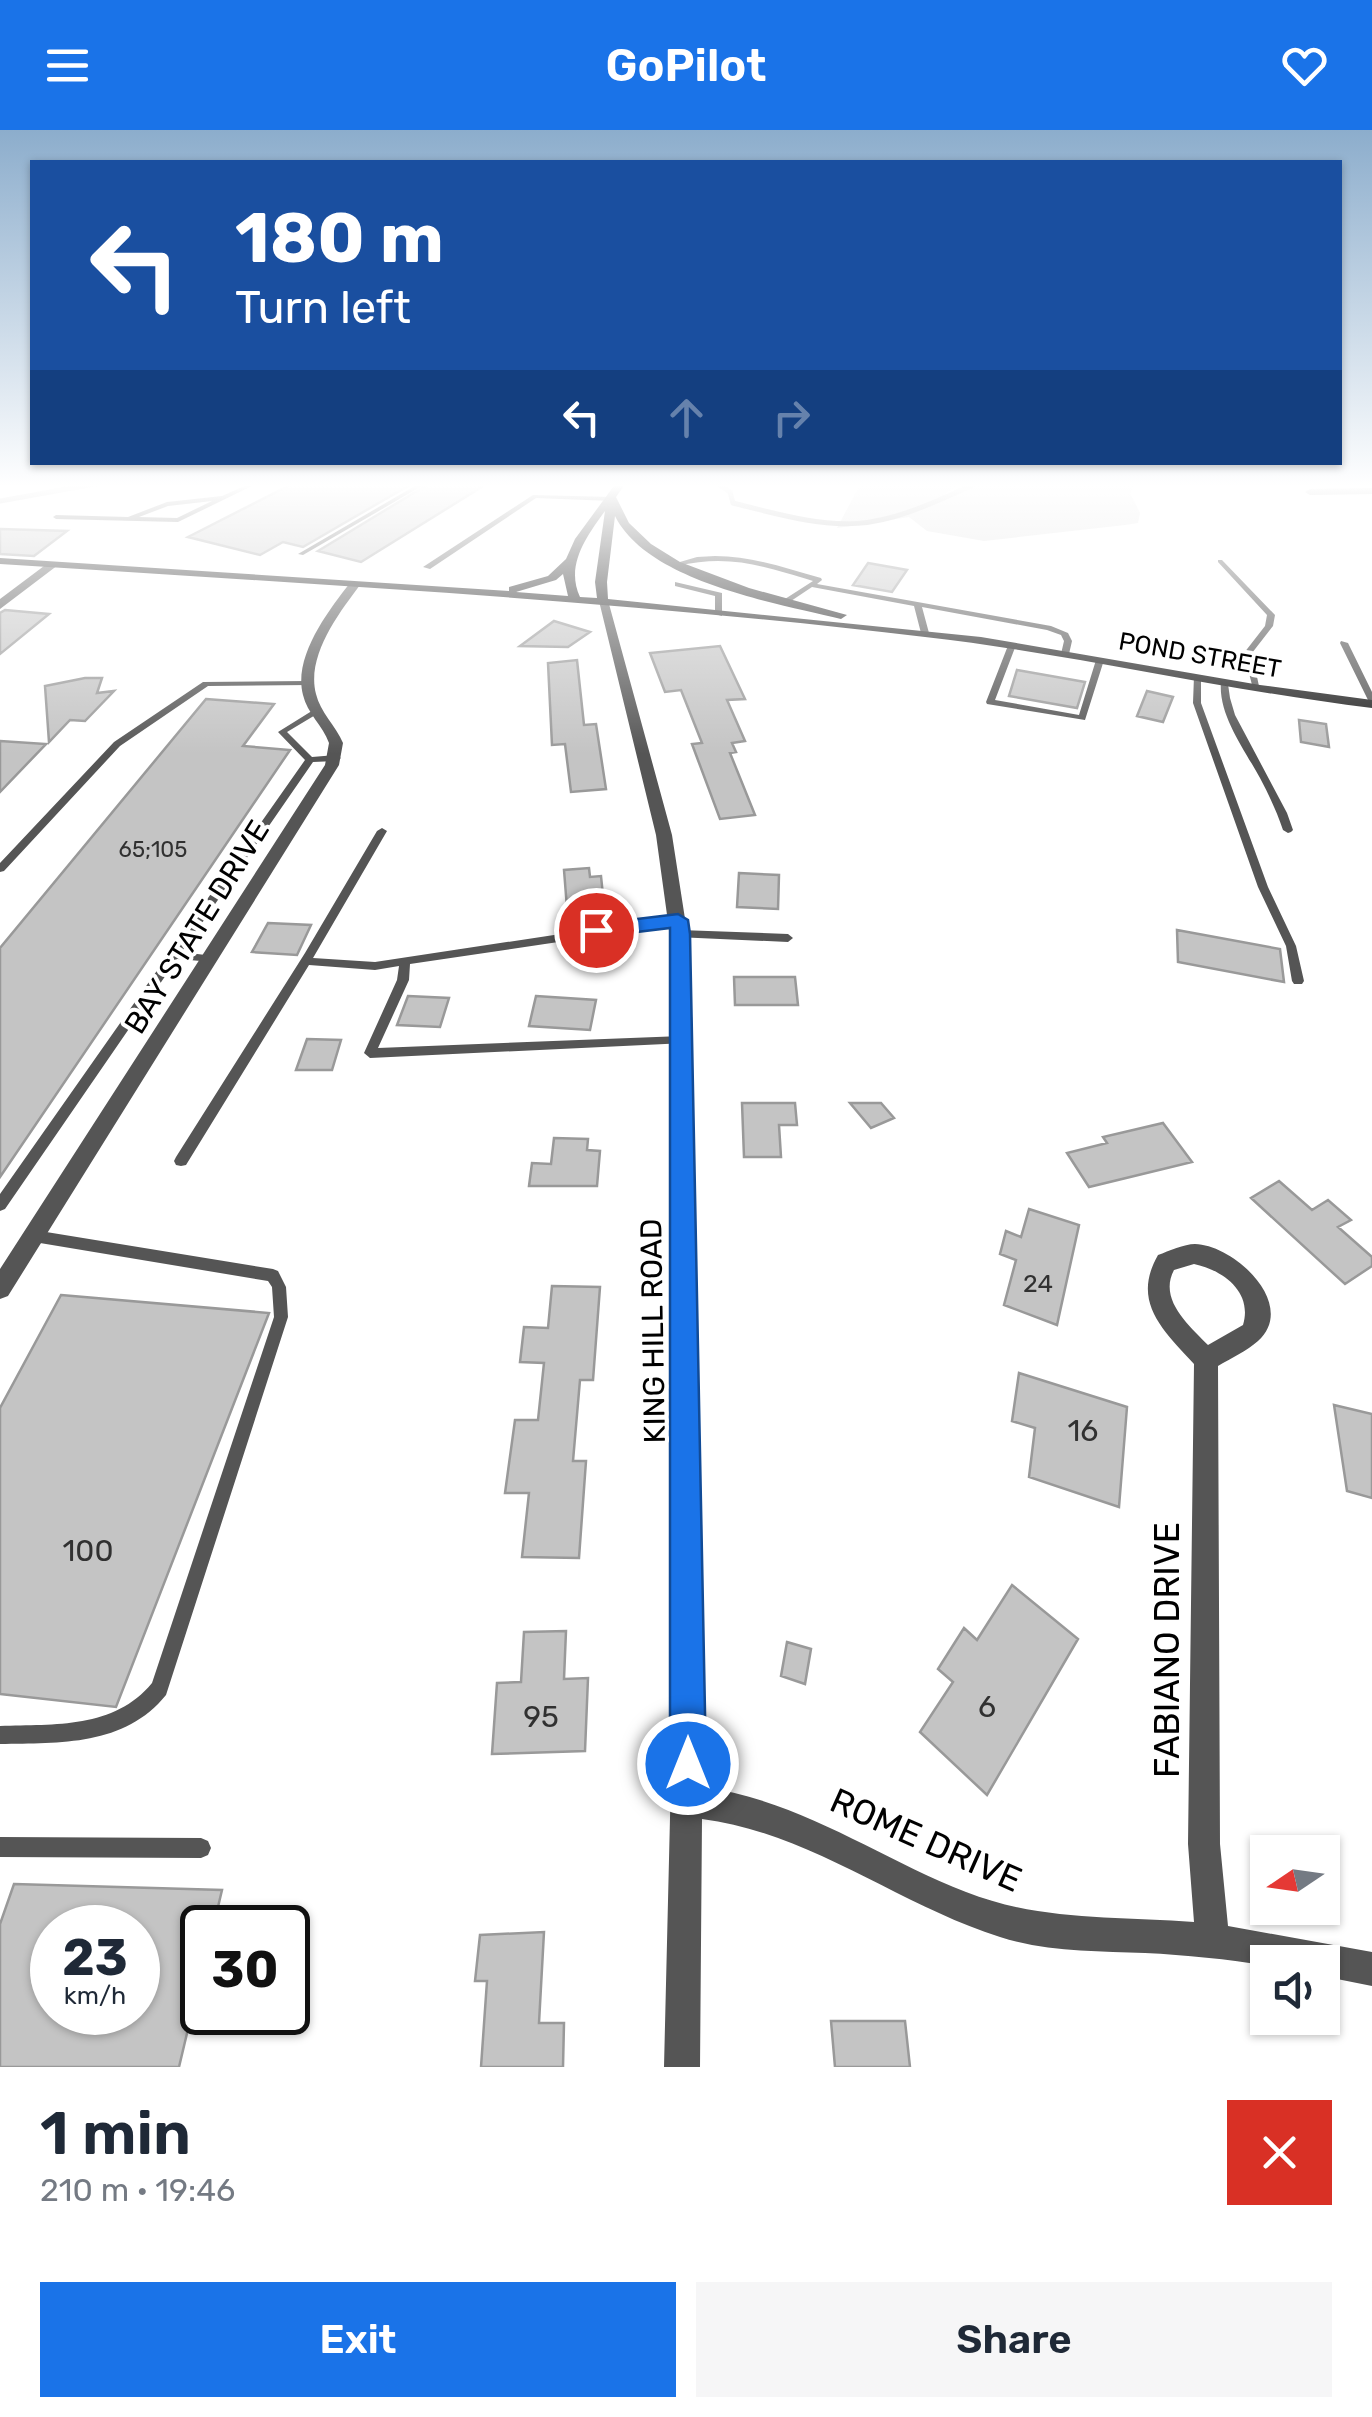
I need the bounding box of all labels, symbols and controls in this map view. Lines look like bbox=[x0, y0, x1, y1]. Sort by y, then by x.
icon: menu bbox=[40, 38, 95, 93]
icon: heart bbox=[1277, 38, 1332, 93]
text: GoPilot bbox=[606, 39, 766, 92]
text: 180 m bbox=[235, 197, 444, 280]
icon: left bbox=[70, 200, 200, 330]
text: Turn left bbox=[235, 281, 411, 334]
icon: left bbox=[554, 390, 609, 445]
icon: ahead bbox=[659, 390, 714, 445]
icon: right bbox=[764, 390, 819, 445]
street label: POND STREET bbox=[1116, 626, 1284, 684]
street label: BAY STATE DRIVE bbox=[117, 814, 277, 1040]
house number: 65;105 bbox=[119, 836, 187, 863]
pin bbox=[554, 888, 639, 973]
icon: arrive bbox=[569, 903, 624, 958]
street label: KING HILL ROAD bbox=[633, 1218, 673, 1444]
house number: 24 bbox=[1023, 1269, 1053, 1298]
house number: 16 bbox=[1068, 1413, 1098, 1449]
street label: FABIANO DRIVE bbox=[1146, 1522, 1188, 1778]
house number: 100 bbox=[63, 1533, 113, 1569]
house number: 6 bbox=[978, 1689, 996, 1725]
house number: 95 bbox=[523, 1699, 559, 1735]
position arrow bbox=[636, 1712, 740, 1816]
street label: ROME DRIVE bbox=[824, 1779, 1028, 1901]
north arrow bbox=[1250, 1835, 1340, 1925]
map controls bbox=[1250, 1835, 1340, 2035]
speed limit sign: 30 bbox=[180, 1905, 310, 2035]
text: 23 bbox=[62, 1928, 128, 1988]
button: sound bbox=[1250, 1945, 1340, 2035]
text: km/h bbox=[64, 1981, 126, 2010]
text: 1 min bbox=[40, 2098, 191, 2169]
button: close bbox=[1227, 2100, 1332, 2205]
text: 210 m · 19:46 bbox=[40, 2171, 235, 2209]
button: Exit bbox=[40, 2282, 676, 2397]
button: Share bbox=[696, 2282, 1332, 2397]

